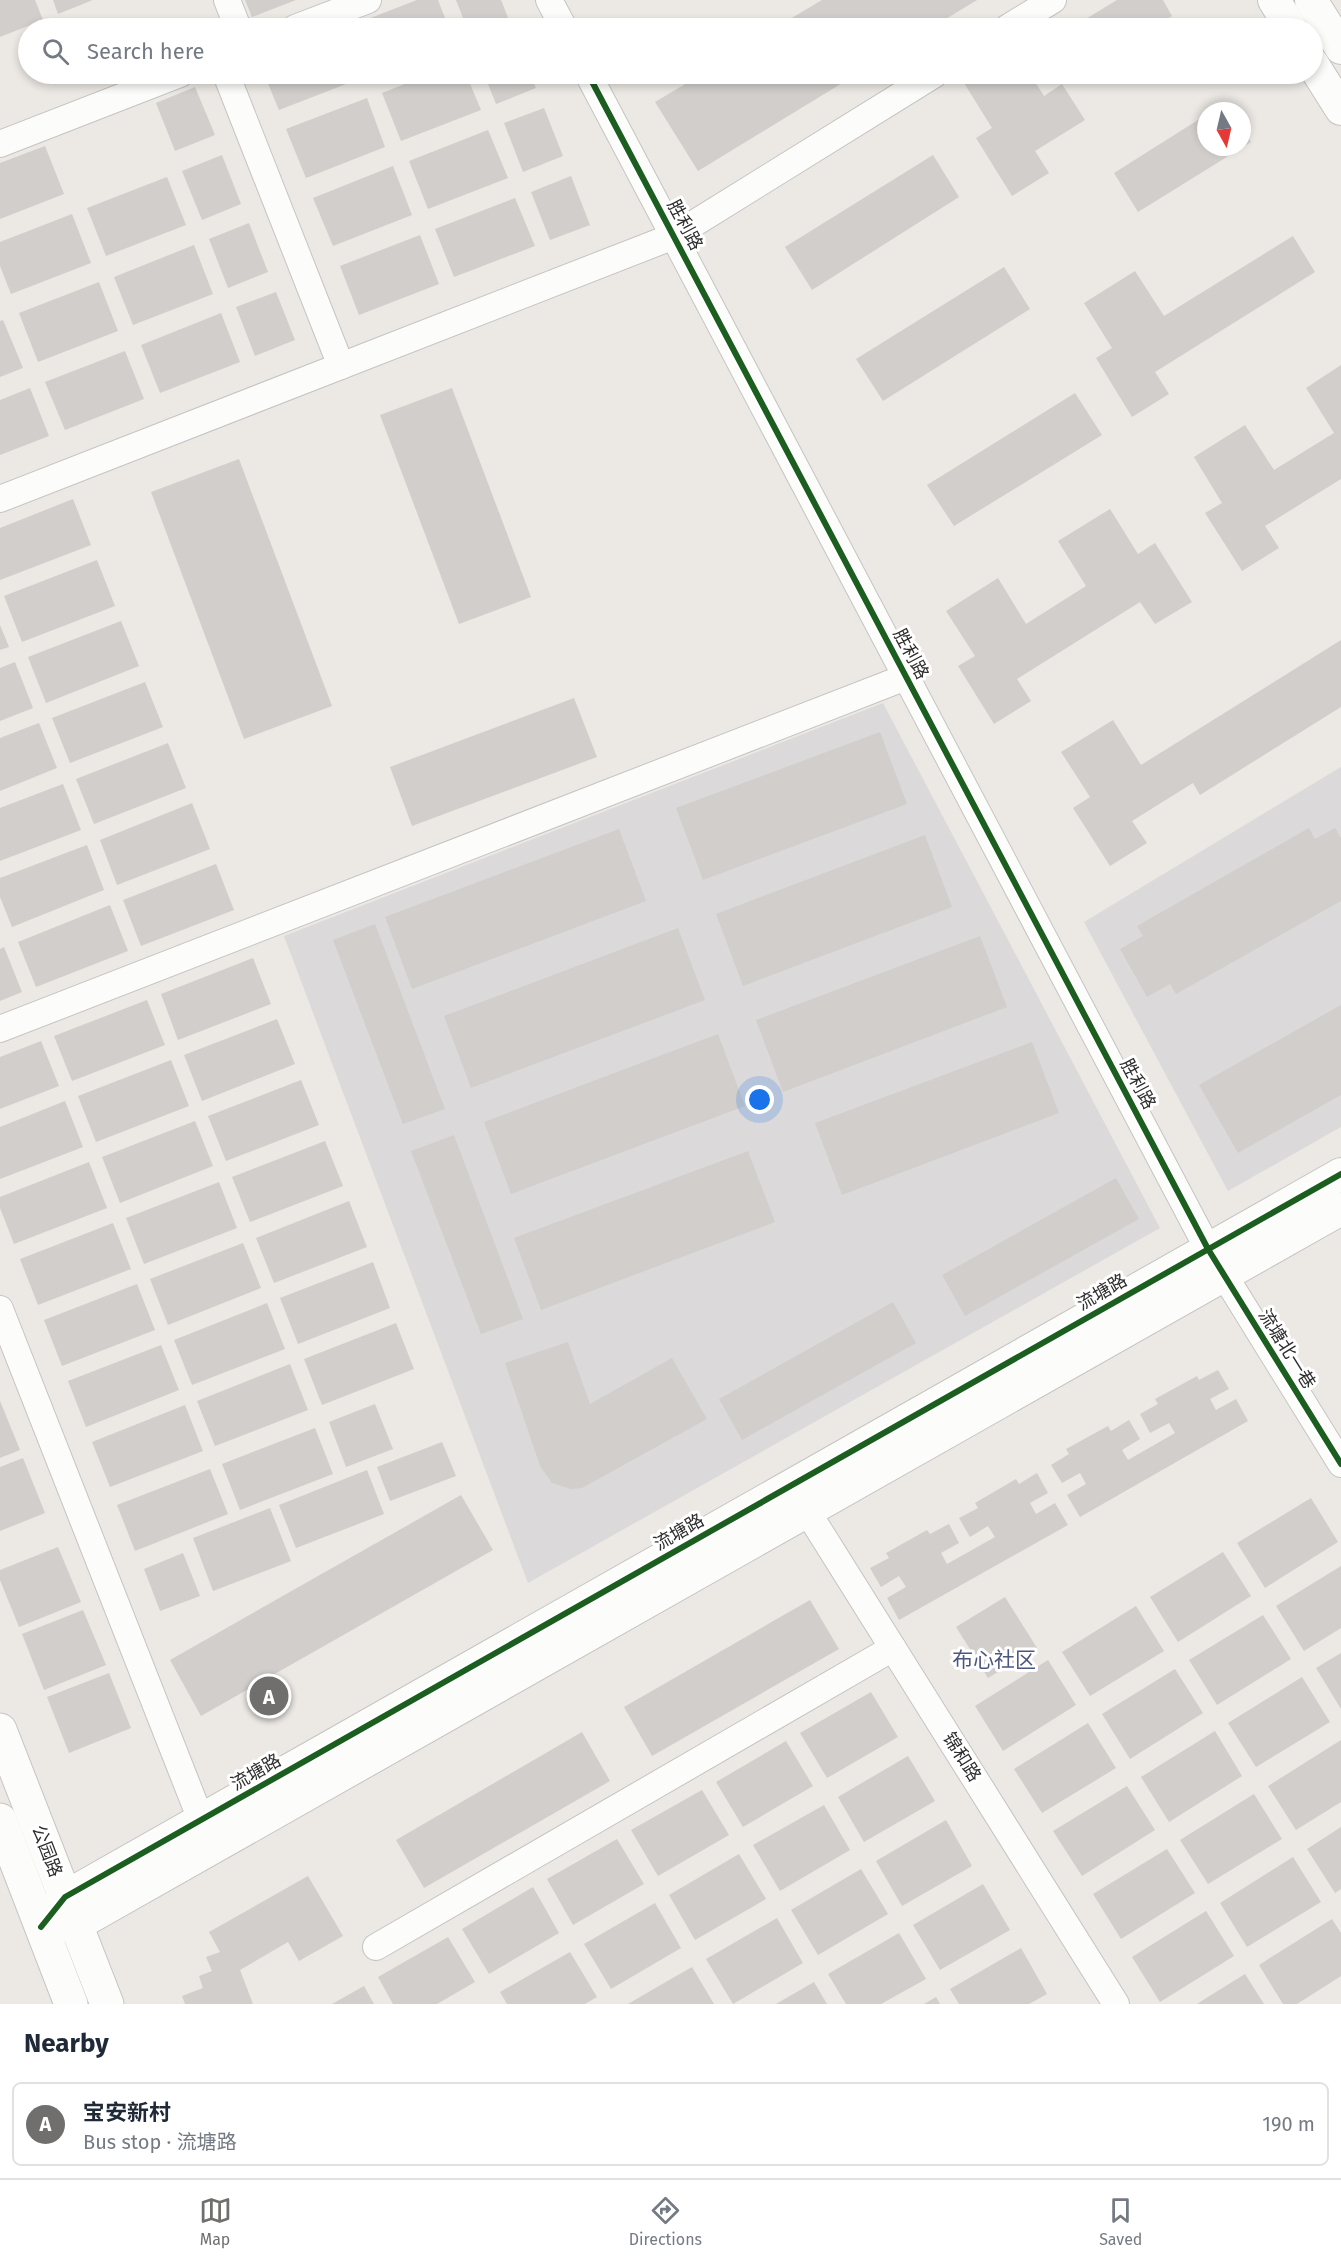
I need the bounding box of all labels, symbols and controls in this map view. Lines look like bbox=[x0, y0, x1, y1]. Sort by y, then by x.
search box bbox=[18, 18, 1323, 84]
icon: search bbox=[39, 35, 72, 68]
text: Search here bbox=[87, 38, 205, 65]
north arrow bbox=[1197, 102, 1251, 156]
street label: 胜利路 bbox=[663, 196, 707, 254]
street label: 胜利路 bbox=[889, 625, 933, 683]
street label: 胜利路 bbox=[1116, 1055, 1160, 1113]
your location bbox=[745, 1085, 774, 1114]
street label: 流塘路 bbox=[1073, 1269, 1131, 1315]
street label: 流塘北一巷 bbox=[1254, 1305, 1320, 1393]
street label: 流塘路 bbox=[650, 1509, 708, 1555]
district label: 布心社区 bbox=[952, 1647, 1036, 1673]
pin: A bbox=[250, 1674, 288, 1718]
street label: 锦和路 bbox=[938, 1728, 986, 1786]
street label: 流塘路 bbox=[227, 1749, 285, 1795]
street label: 公园路 bbox=[27, 1822, 67, 1880]
text: Nearby bbox=[24, 2028, 109, 2059]
text: 宝安新村 bbox=[83, 2099, 171, 2126]
text: A bbox=[40, 2112, 51, 2136]
text: 190 m bbox=[1262, 2112, 1315, 2136]
text: Bus stop · 流塘路 bbox=[83, 2130, 237, 2154]
tab: Map bbox=[199, 2194, 232, 2249]
tab: Directions bbox=[629, 2194, 702, 2249]
tab: Saved bbox=[1099, 2194, 1142, 2249]

